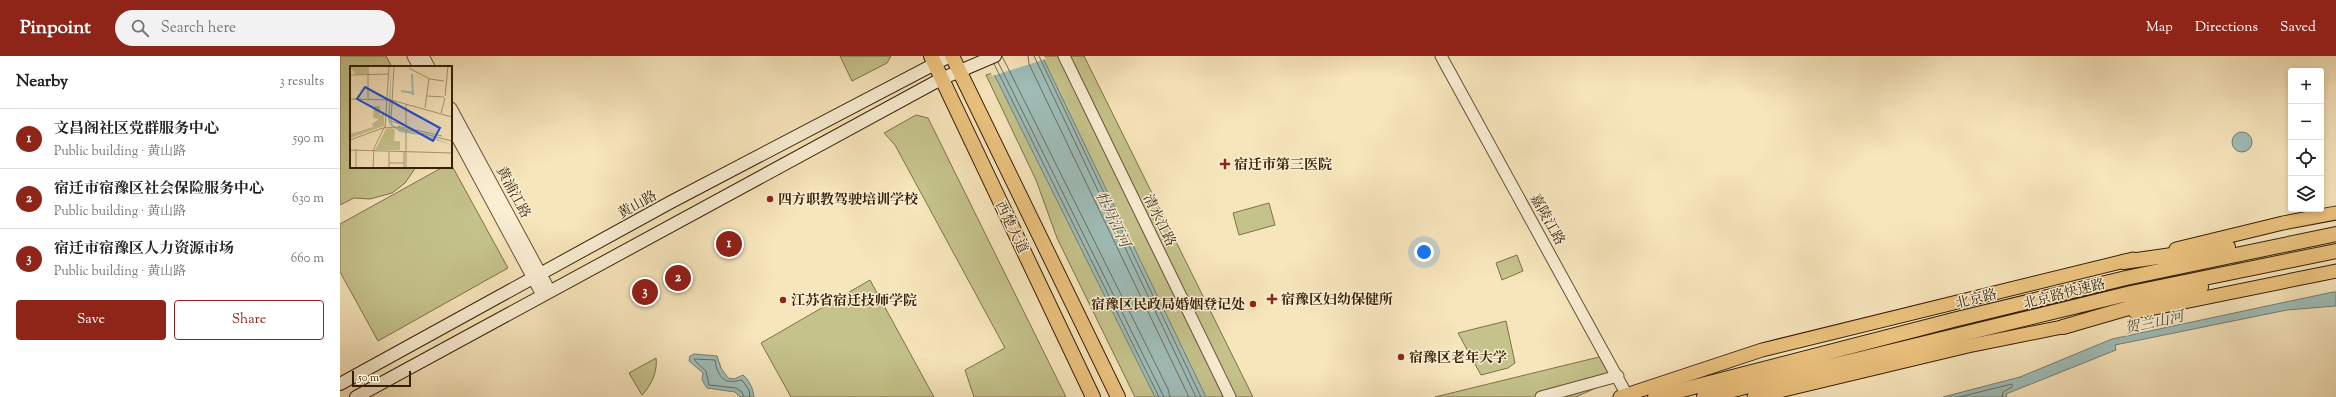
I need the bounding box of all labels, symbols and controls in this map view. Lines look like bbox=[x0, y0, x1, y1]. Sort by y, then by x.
search box bbox=[115, 10, 395, 46]
text: Pinpoint bbox=[20, 15, 91, 42]
icon: search bbox=[129, 17, 151, 39]
text: Search here bbox=[161, 18, 236, 39]
text: Map bbox=[2146, 18, 2173, 38]
text: Directions bbox=[2195, 18, 2258, 38]
text: Saved bbox=[2280, 18, 2316, 38]
inset map bbox=[350, 66, 452, 168]
map controls bbox=[2288, 68, 2324, 212]
button: + bbox=[2288, 68, 2324, 104]
text: Nearby bbox=[16, 70, 68, 94]
text: 3 results bbox=[279, 73, 324, 91]
button: − bbox=[2288, 104, 2324, 140]
text: 文昌阁社区党群服务中心 bbox=[54, 119, 219, 140]
text: 1 bbox=[27, 130, 31, 148]
text: 590 m bbox=[293, 130, 324, 148]
button: locate bbox=[2288, 140, 2324, 176]
text: Public building · 黄山路 bbox=[54, 143, 186, 161]
place label: 宿迁市第三医院 bbox=[1234, 156, 1332, 176]
marker: 宿迁市第三医院 bbox=[1219, 158, 1231, 170]
street label: 黄浦江路 bbox=[490, 164, 534, 222]
button: layers bbox=[2288, 176, 2324, 212]
text: 宿迁市宿豫区社会保险服务中心 bbox=[54, 179, 264, 200]
street label: 黄山路 bbox=[615, 187, 661, 225]
water label: 牡丹江河 bbox=[1089, 188, 1136, 254]
text: 2 bbox=[26, 190, 32, 208]
text: 630 m bbox=[292, 190, 324, 208]
place label: 四方职教驾驶培训学校 bbox=[778, 191, 918, 211]
street label: 清水江路 bbox=[1137, 191, 1179, 250]
street label: 嘉陵江路 bbox=[1524, 191, 1569, 249]
marker: 四方职教驾驶培训学校 bbox=[765, 194, 775, 204]
street label: 西楚大道 bbox=[989, 198, 1031, 257]
text: Public building · 黄山路 bbox=[54, 203, 186, 221]
pin: 1 bbox=[716, 229, 742, 259]
text: 宿迁市宿豫区人力资源市场 bbox=[54, 239, 234, 260]
your location bbox=[1414, 242, 1434, 262]
text: 3 bbox=[26, 250, 32, 268]
text: 660 m bbox=[291, 250, 324, 268]
text: Public building · 黄山路 bbox=[54, 263, 186, 281]
pin: 2 bbox=[665, 263, 691, 293]
street label: 北京路快速路 bbox=[2021, 275, 2108, 315]
pin: 3 bbox=[632, 277, 658, 307]
street label: 北京路 bbox=[1954, 285, 1999, 315]
place label: 宿豫区妇幼保健所 bbox=[1281, 291, 1393, 311]
place label: 江苏省宿迁技师学院 bbox=[791, 292, 917, 312]
marker: 宿豫区妇幼保健所 bbox=[1266, 293, 1278, 305]
marker: 江苏省宿迁技师学院 bbox=[778, 295, 788, 305]
place label: 宿豫区民政局婚姻登记处 bbox=[1091, 296, 1245, 316]
marker: 宿豫区民政局婚姻登记处 bbox=[1248, 299, 1258, 309]
button: Save bbox=[16, 300, 166, 340]
button: Share bbox=[174, 300, 324, 340]
water label: 贺兰山河 bbox=[2123, 306, 2189, 340]
place label: 宿豫区老年大学 bbox=[1409, 349, 1507, 369]
marker: 宿豫区老年大学 bbox=[1396, 352, 1406, 362]
scale bar bbox=[352, 369, 411, 388]
text: 50 m bbox=[358, 370, 379, 386]

